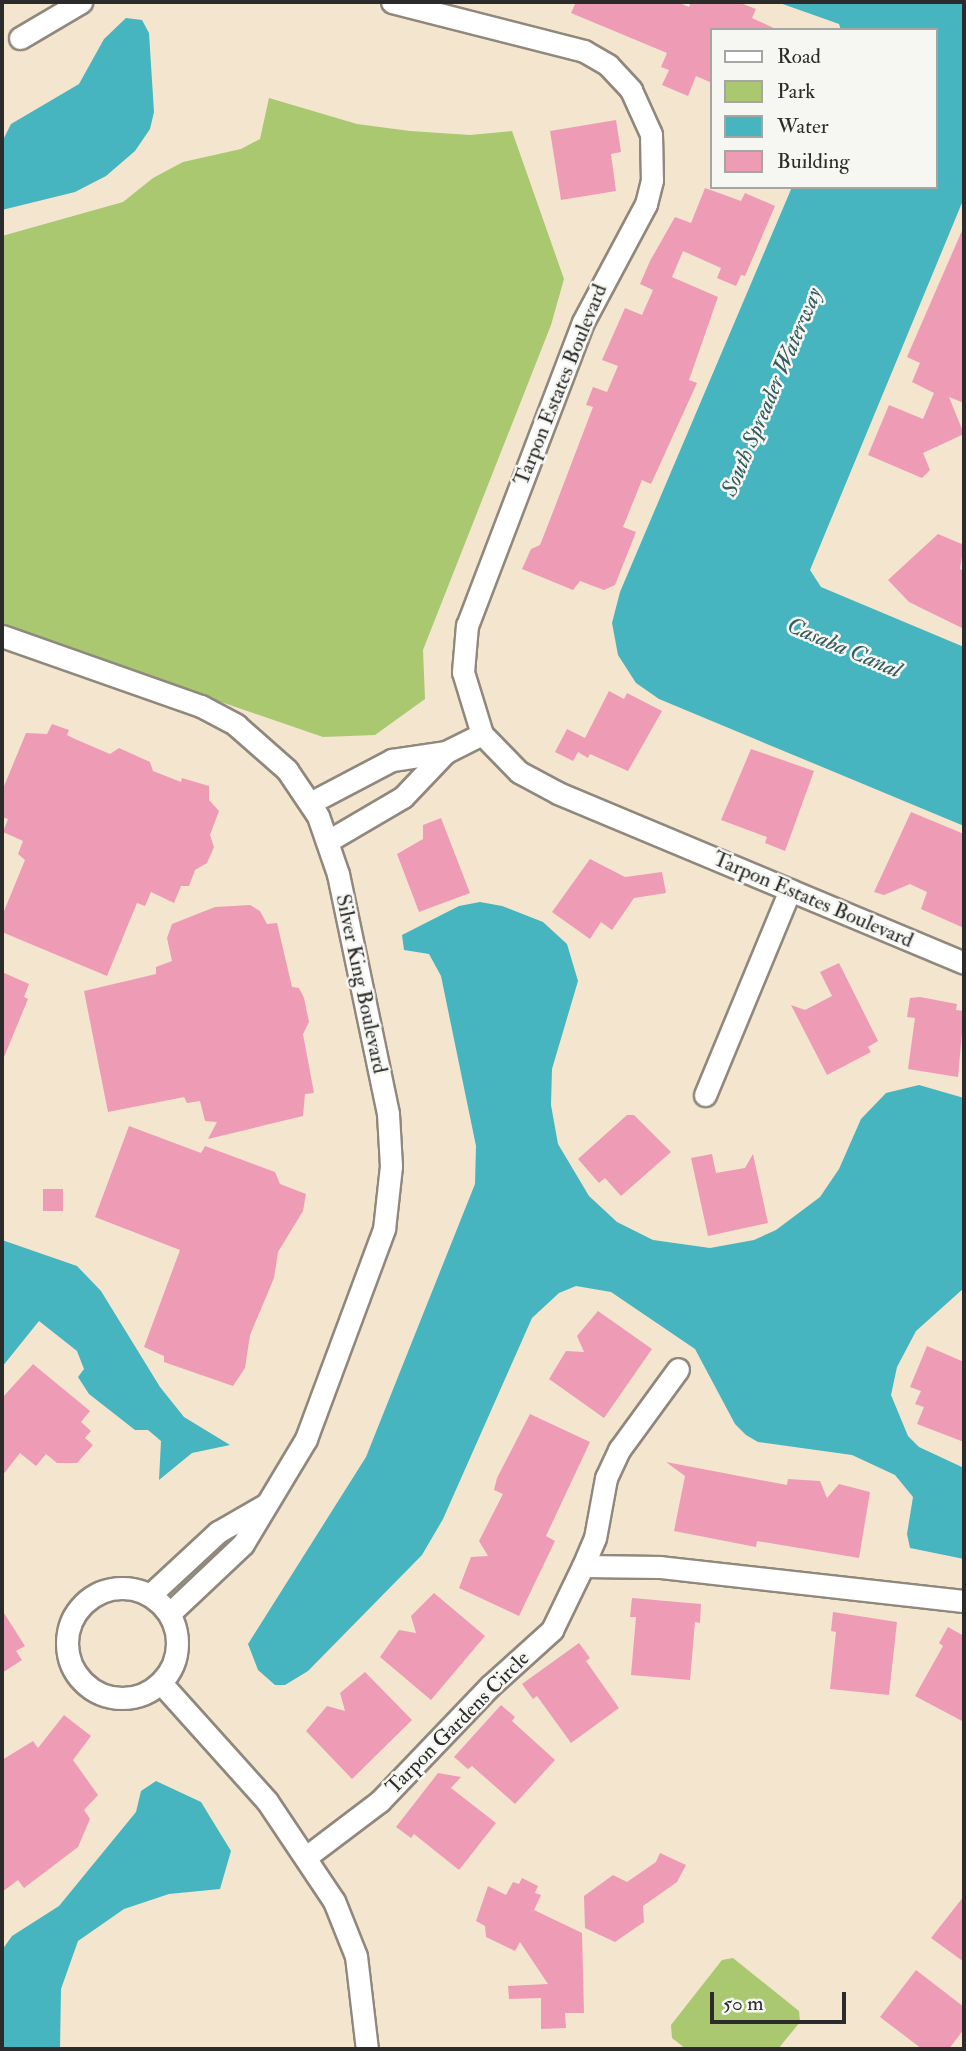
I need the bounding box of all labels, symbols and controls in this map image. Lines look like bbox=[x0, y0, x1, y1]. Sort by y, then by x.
legend bbox=[710, 28, 938, 189]
text: Road bbox=[777, 43, 821, 70]
text: Park bbox=[777, 78, 815, 105]
text: Water bbox=[777, 113, 829, 140]
text: Building bbox=[777, 148, 850, 175]
street label: Tarpon Estates Boulevard bbox=[509, 281, 613, 489]
water label: South Spreader Waterway bbox=[716, 284, 828, 500]
water label: Casaba Canal bbox=[783, 612, 905, 684]
street label: Tarpon Estates Boulevard bbox=[709, 846, 917, 954]
street label: Silver King Boulevard bbox=[330, 892, 392, 1076]
street label: Tarpon Gardens Circle bbox=[381, 1646, 535, 1800]
scale bar bbox=[714, 1978, 850, 2022]
text: 50 m bbox=[723, 1990, 764, 2017]

